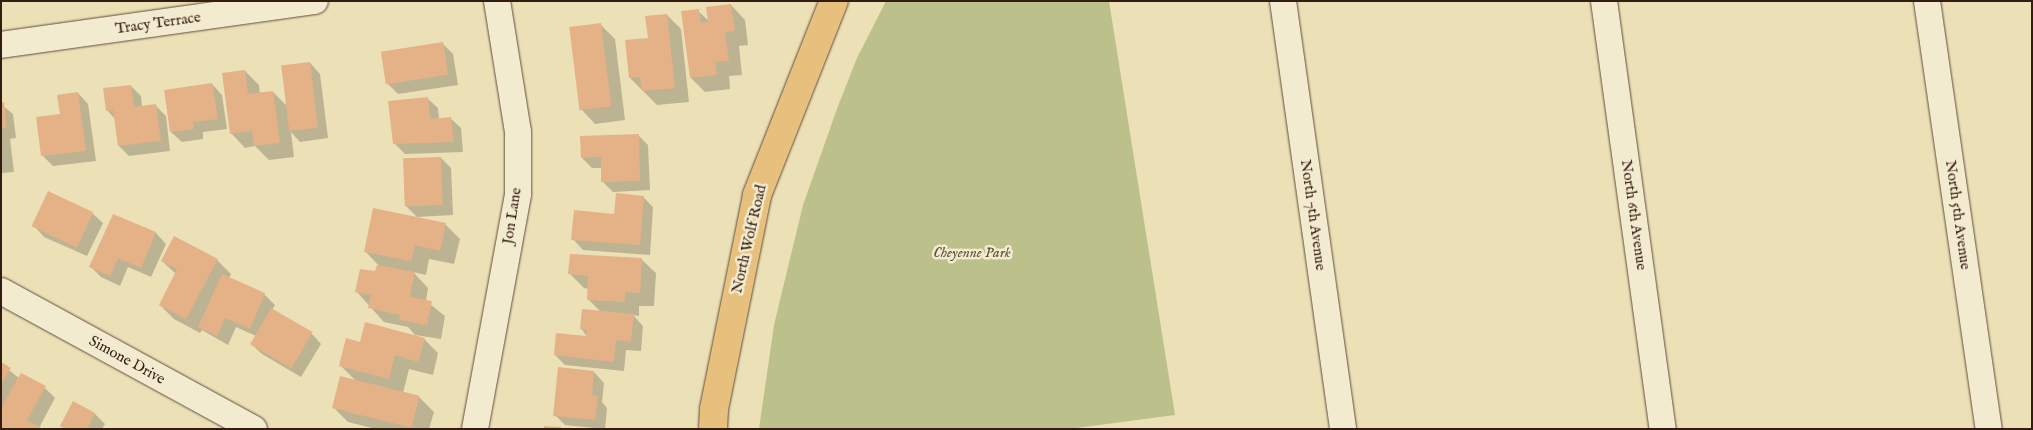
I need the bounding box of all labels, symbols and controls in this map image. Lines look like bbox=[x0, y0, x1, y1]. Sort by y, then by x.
street label: Tracy Terrace bbox=[114, 8, 202, 38]
street label: North 7th Avenue bbox=[1296, 158, 1330, 272]
street label: North 6th Avenue bbox=[1617, 159, 1651, 271]
street label: North 5th Avenue bbox=[1941, 159, 1975, 271]
street label: North Wolf Road bbox=[728, 183, 770, 295]
street label: Jon Lane bbox=[499, 186, 525, 246]
park label: Cheyenne Park bbox=[933, 244, 1011, 262]
street label: Simone Drive bbox=[86, 332, 168, 388]

